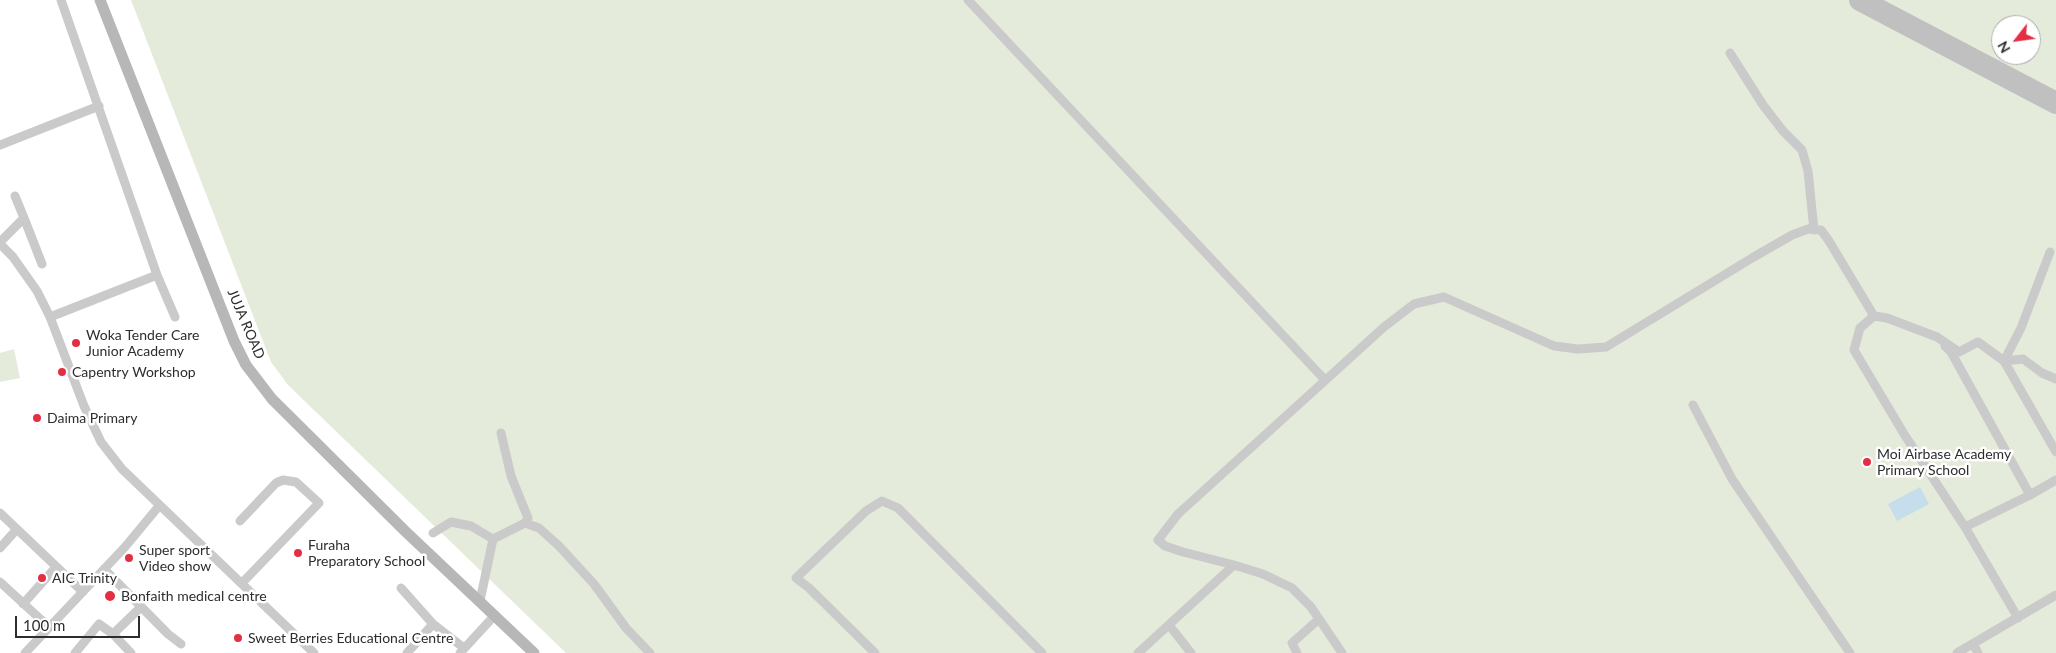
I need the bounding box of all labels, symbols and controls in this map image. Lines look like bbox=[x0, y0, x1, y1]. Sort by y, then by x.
north arrow bbox=[1991, 15, 2041, 65]
text: N bbox=[1993, 38, 2014, 56]
street label: JUJA ROAD bbox=[224, 286, 268, 362]
place label: Woka Tender Care Junior Academy bbox=[86, 327, 199, 360]
marker: Woka Tender Care Junior Academy bbox=[70, 337, 82, 349]
place label: Capentry Workshop bbox=[72, 364, 196, 380]
marker: Capentry Workshop bbox=[56, 366, 68, 378]
place label: Daima Primary bbox=[47, 410, 137, 426]
marker: Daima Primary bbox=[31, 412, 43, 424]
place label: Moi Airbase Academy Primary School bbox=[1877, 446, 2011, 478]
marker: Moi Airbase Academy Primary School bbox=[1861, 456, 1873, 468]
place label: Furaha Preparatory School bbox=[308, 537, 425, 570]
place label: Super sport Video show bbox=[139, 542, 211, 574]
marker: Furaha Preparatory School bbox=[292, 547, 304, 559]
marker: Super sport Video show bbox=[123, 552, 135, 564]
place label: AIC Trinity bbox=[52, 570, 117, 586]
marker: AIC Trinity bbox=[36, 572, 48, 584]
place label: Bonfaith medical centre bbox=[121, 588, 267, 604]
marker: Bonfaith medical centre bbox=[103, 589, 117, 603]
scale bar bbox=[18, 606, 142, 638]
text: 100 m bbox=[23, 616, 65, 634]
place label: Sweet Berries Educational Centre bbox=[248, 630, 453, 646]
marker: Sweet Berries Educational Centre bbox=[232, 632, 244, 644]

